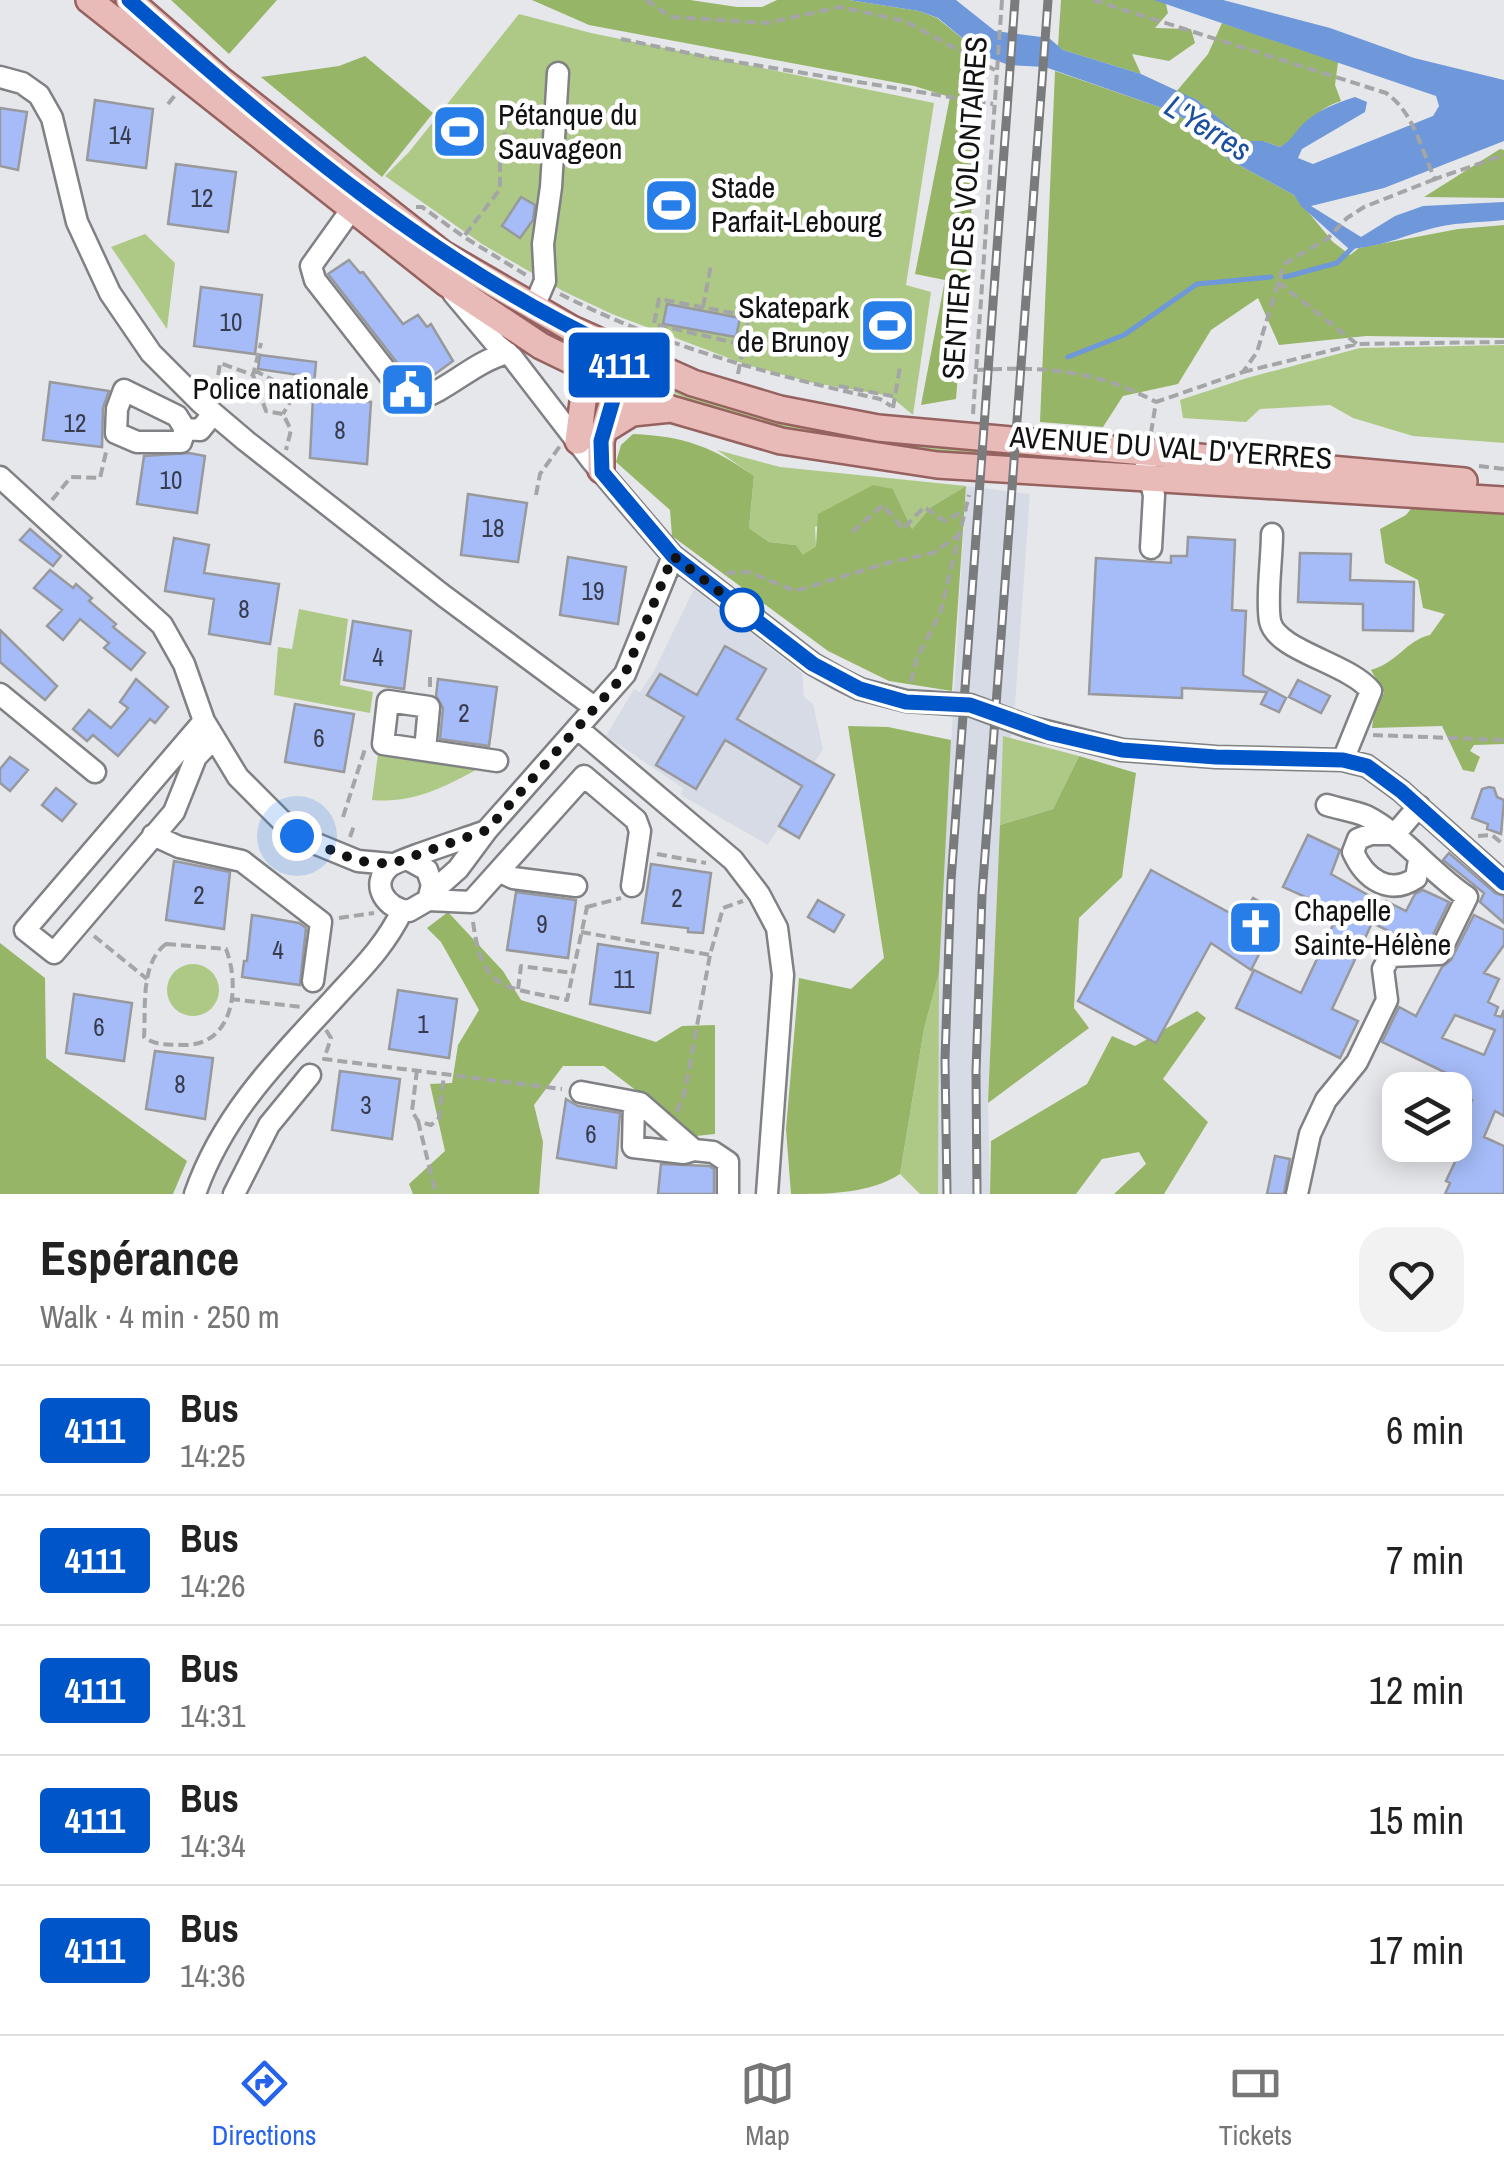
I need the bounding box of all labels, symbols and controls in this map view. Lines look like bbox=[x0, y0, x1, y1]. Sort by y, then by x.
street label: SENTIER DES VOLONTAIRES bbox=[932, 35, 996, 381]
water label: L'Yerres bbox=[1157, 84, 1259, 171]
place label: Pétanque du Sauvageon bbox=[498, 94, 638, 168]
sports icon: Pétanque du Sauvageon bbox=[429, 102, 489, 162]
house number: 14 bbox=[109, 118, 131, 152]
place label: Stade Parfait-Lebourg bbox=[711, 167, 882, 241]
sports icon: Stade Parfait-Lebourg bbox=[642, 175, 702, 235]
house number: 12 bbox=[191, 181, 213, 215]
place label: Skatepark de Brunoy bbox=[737, 287, 850, 361]
sports icon: Skatepark de Brunoy bbox=[858, 295, 918, 355]
house number: 10 bbox=[220, 305, 242, 339]
line badge: 4111 bbox=[549, 332, 689, 398]
text: 4111 bbox=[589, 342, 649, 389]
public building icon: Police nationale bbox=[378, 359, 438, 419]
place label: Police nationale bbox=[193, 368, 369, 408]
house number: 12 bbox=[64, 406, 86, 440]
house number: 8 bbox=[334, 413, 346, 447]
street label: AVENUE DU VAL D'YERRES bbox=[1008, 416, 1333, 478]
house number: 10 bbox=[160, 463, 182, 497]
house number: 18 bbox=[482, 511, 504, 545]
house number: 19 bbox=[582, 574, 604, 608]
unlabelled marker bbox=[721, 589, 763, 631]
house number: 8 bbox=[238, 592, 250, 626]
house number: 4 bbox=[372, 640, 384, 674]
house number: 2 bbox=[458, 696, 470, 730]
house number: 6 bbox=[313, 721, 325, 755]
your location bbox=[272, 811, 322, 861]
house number: 2 bbox=[193, 878, 205, 912]
house number: 2 bbox=[671, 881, 683, 915]
place label: Chapelle Sainte-Hélène bbox=[1294, 890, 1451, 964]
church icon: Chapelle Sainte-Hélène bbox=[1225, 898, 1285, 958]
house number: 9 bbox=[536, 907, 548, 941]
house number: 4 bbox=[272, 933, 284, 967]
house number: 11 bbox=[613, 962, 635, 996]
house number: 1 bbox=[417, 1007, 429, 1041]
house number: 6 bbox=[93, 1010, 105, 1044]
house number: 8 bbox=[174, 1067, 186, 1101]
map controls bbox=[1382, 1072, 1472, 1162]
button: layers bbox=[1382, 1072, 1472, 1162]
house number: 3 bbox=[360, 1088, 372, 1122]
house number: 6 bbox=[585, 1117, 597, 1151]
text: Espérance bbox=[40, 1225, 239, 1290]
button: heart bbox=[1359, 1227, 1464, 1332]
text: Walk · 4 min · 250 m bbox=[40, 1295, 280, 1338]
text: Bus bbox=[180, 1383, 239, 1434]
text: 6 min bbox=[1386, 1405, 1464, 1456]
text: 4111 bbox=[65, 1407, 125, 1454]
text: 14:25 bbox=[180, 1434, 246, 1477]
text: Bus bbox=[180, 1513, 239, 1564]
text: 7 min bbox=[1386, 1535, 1464, 1586]
text: 4111 bbox=[65, 1537, 125, 1584]
text: 14:26 bbox=[180, 1564, 246, 1607]
text: Bus bbox=[180, 1643, 239, 1694]
text: 12 min bbox=[1369, 1665, 1464, 1716]
text: 4111 bbox=[65, 1667, 125, 1714]
text: 14:31 bbox=[180, 1694, 246, 1737]
text: Bus bbox=[180, 1773, 239, 1824]
text: 15 min bbox=[1369, 1795, 1464, 1846]
text: 4111 bbox=[65, 1797, 125, 1844]
text: 14:34 bbox=[180, 1824, 246, 1867]
text: Bus bbox=[180, 1903, 239, 1954]
text: 17 min bbox=[1369, 1925, 1464, 1976]
text: 4111 bbox=[65, 1927, 125, 1974]
text: 14:36 bbox=[180, 1954, 246, 1997]
tab: Directions bbox=[212, 2056, 316, 2154]
tab: Map bbox=[740, 2056, 795, 2154]
tab: Tickets bbox=[1219, 2056, 1292, 2154]

